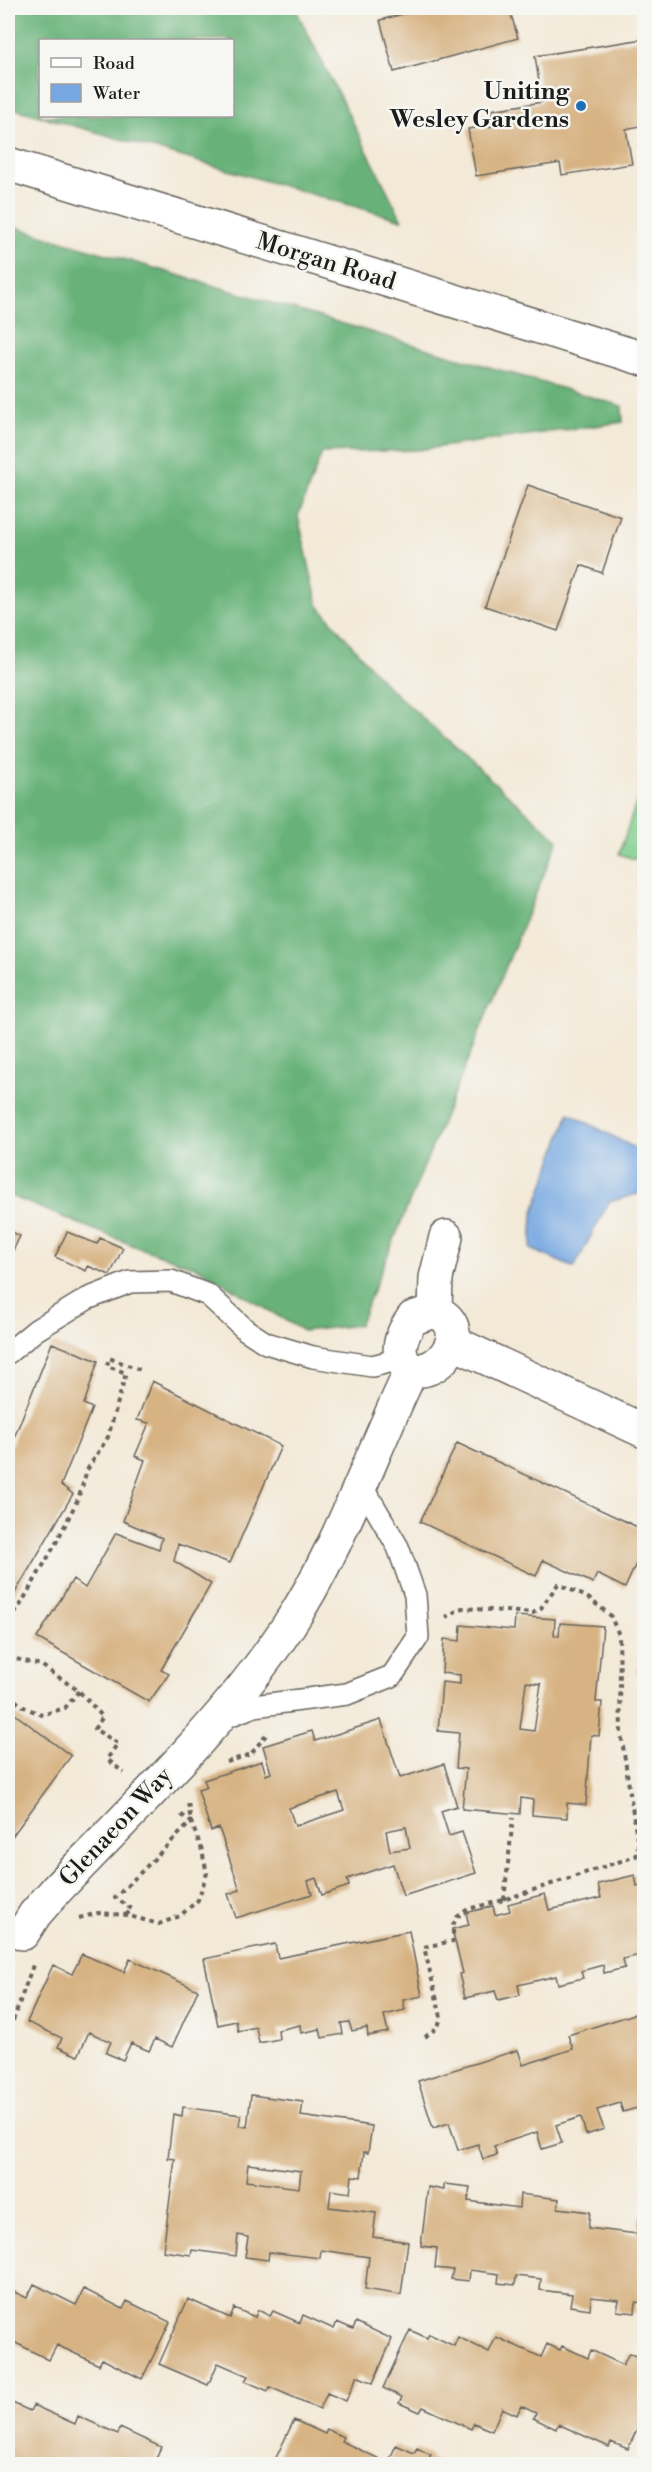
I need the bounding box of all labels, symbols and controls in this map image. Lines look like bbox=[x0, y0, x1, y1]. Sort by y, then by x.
legend bbox=[39, 39, 234, 117]
text: Road bbox=[93, 52, 136, 75]
place label: Uniting Wesley Gardens bbox=[389, 77, 570, 135]
text: Water bbox=[92, 82, 141, 105]
marker: Uniting Wesley Gardens bbox=[574, 99, 588, 113]
street label: Morgan Road bbox=[253, 227, 400, 298]
street label: Glenaeon Way bbox=[53, 1761, 179, 1893]

